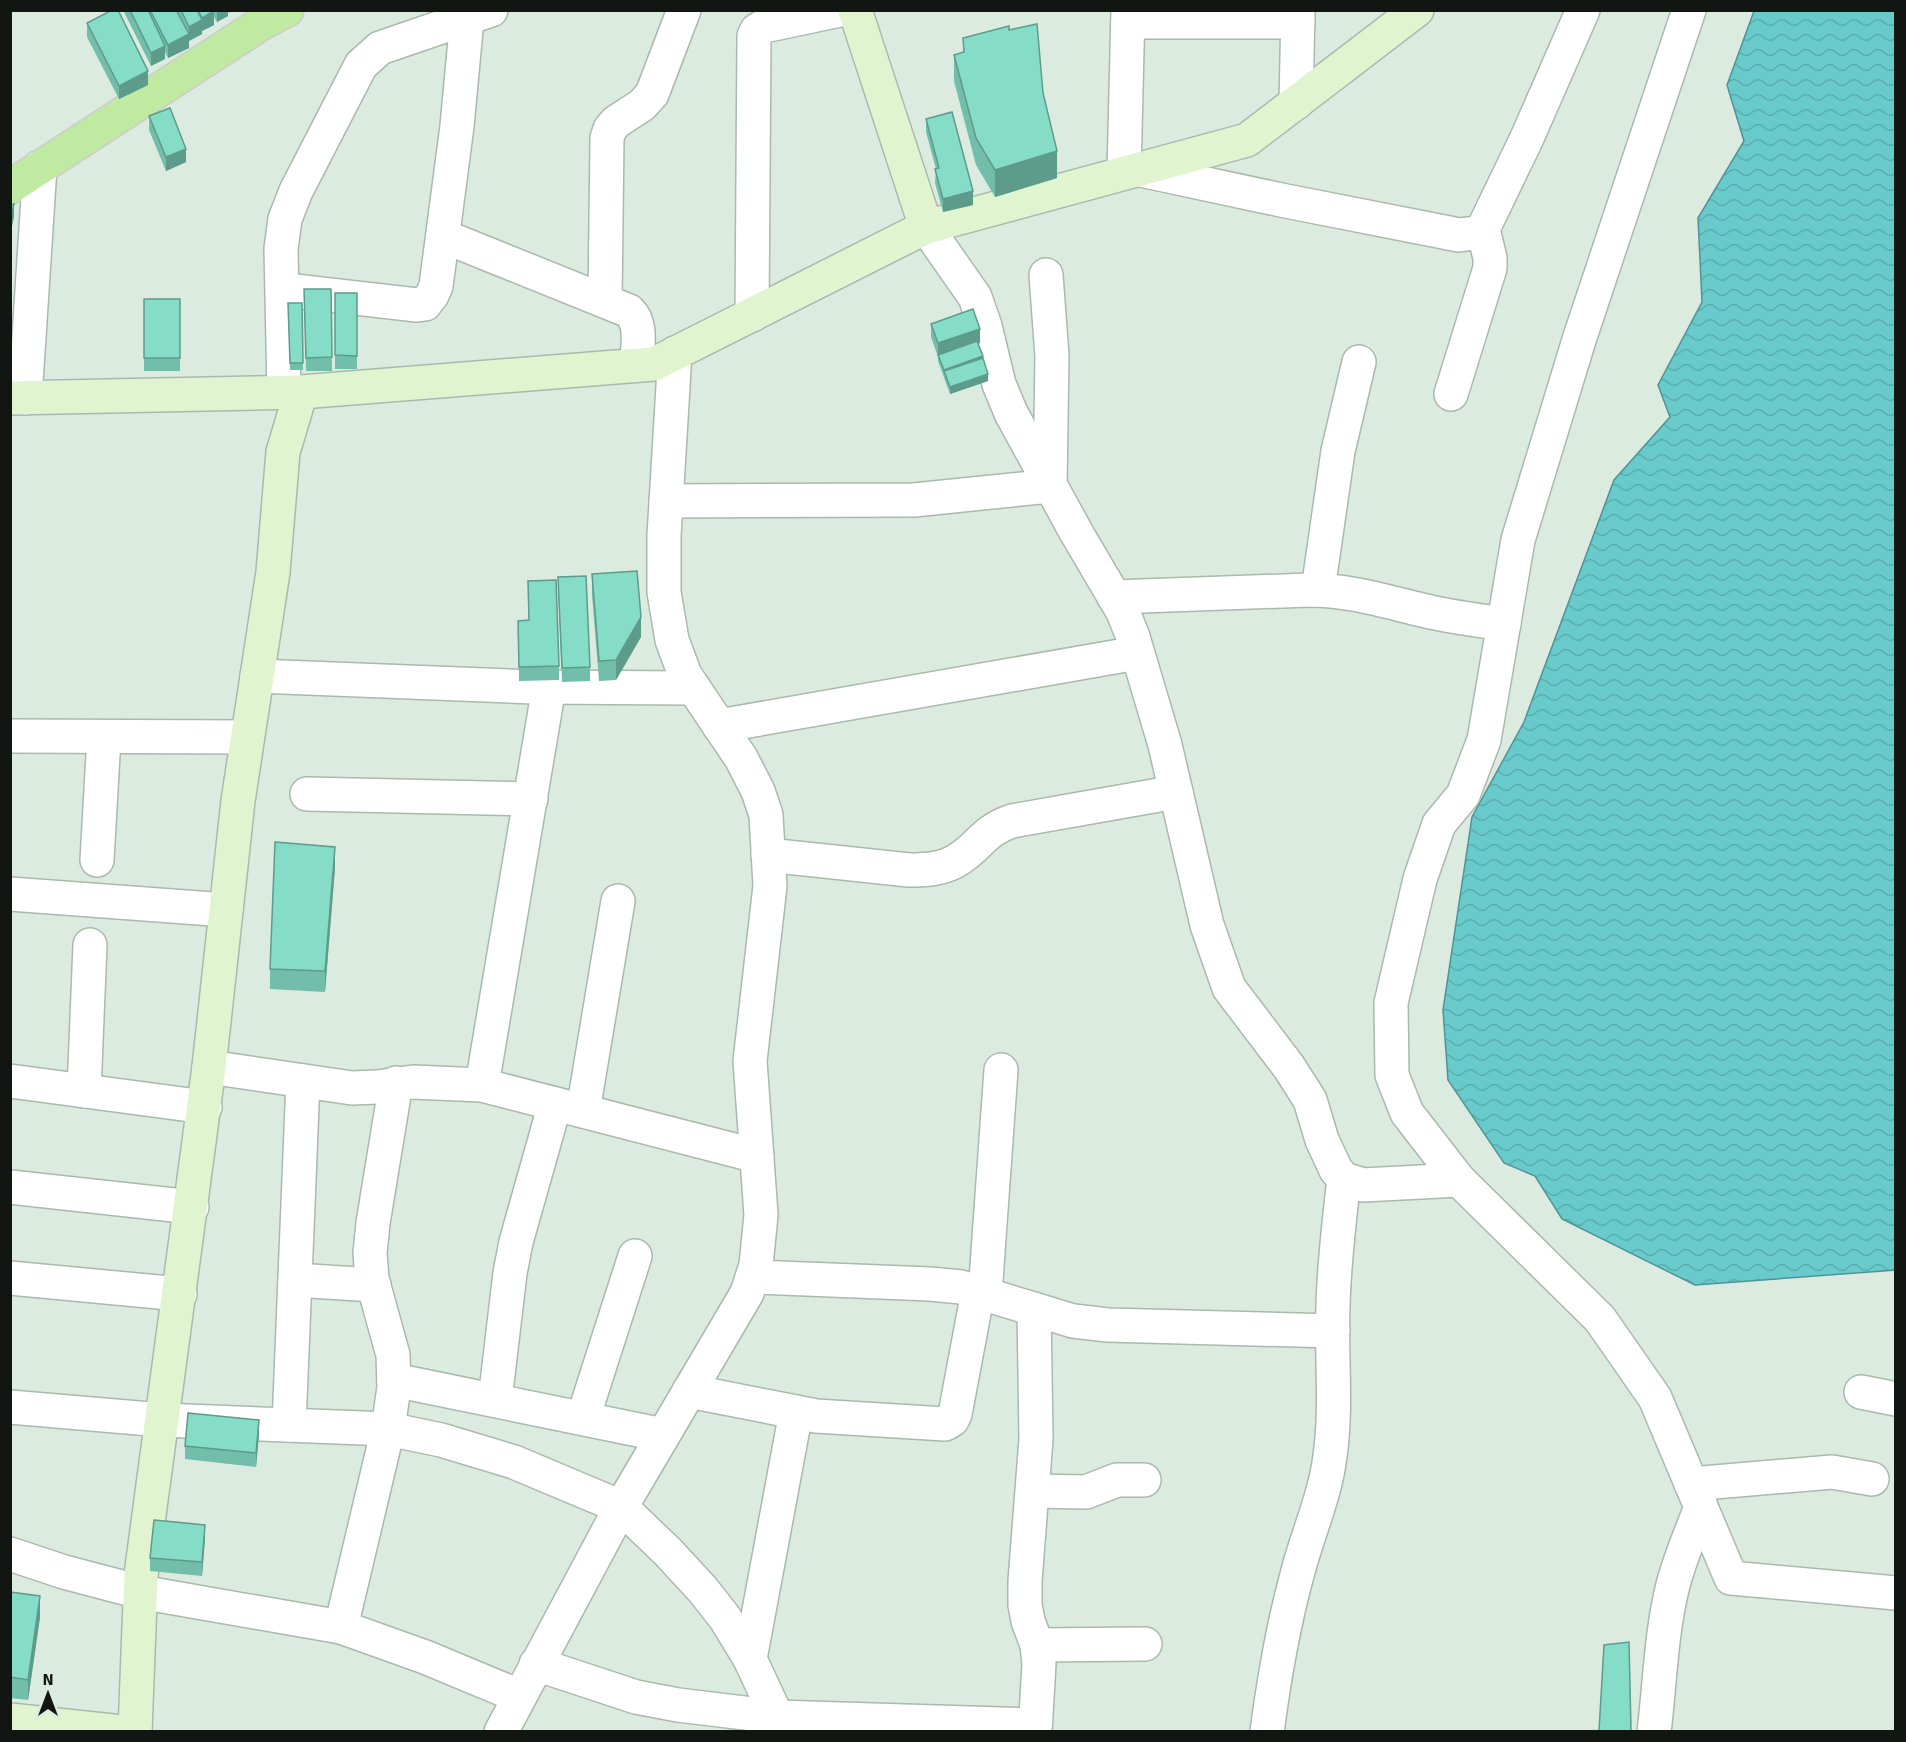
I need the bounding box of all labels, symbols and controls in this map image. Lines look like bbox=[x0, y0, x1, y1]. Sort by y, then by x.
north arrow bbox=[18, 1664, 78, 1724]
text: N bbox=[42, 1670, 54, 1690]

